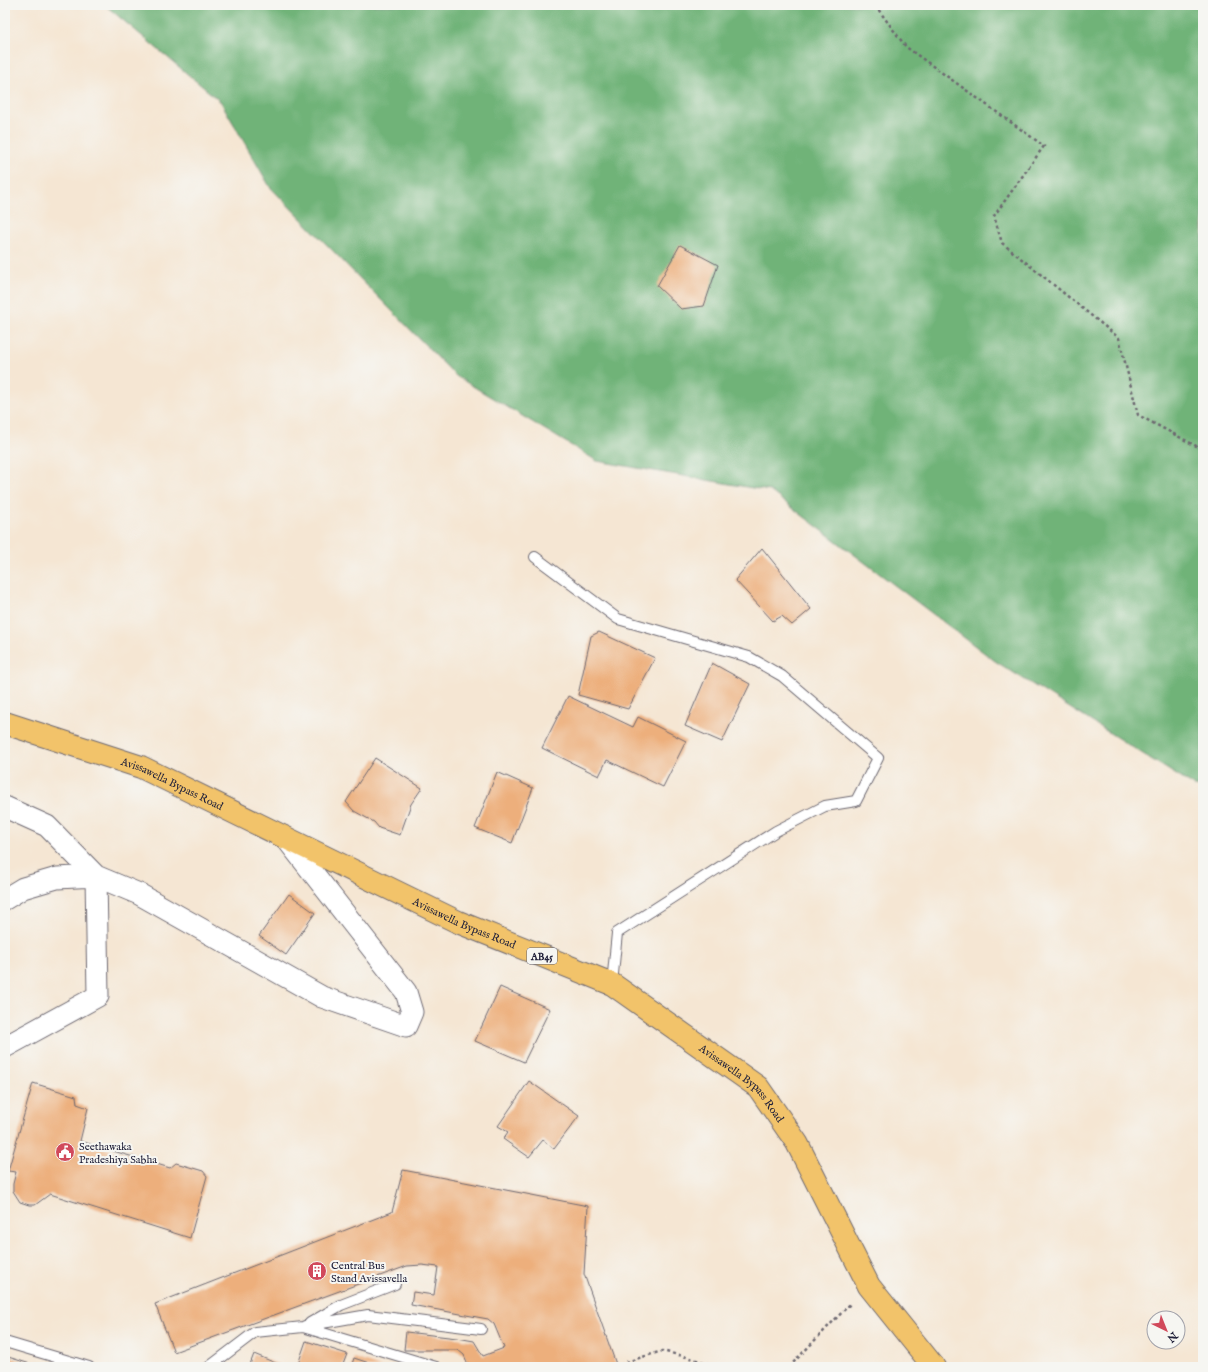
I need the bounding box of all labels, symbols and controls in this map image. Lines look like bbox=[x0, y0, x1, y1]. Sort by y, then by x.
street label: Avissawella Bypass Road bbox=[118, 755, 225, 814]
street label: Avissawella Bypass Road bbox=[409, 894, 518, 953]
road number: AB45 bbox=[527, 948, 557, 964]
street label: Avissawella Bypass Road bbox=[695, 1041, 787, 1125]
place label: Seethawaka Pradeshiya Sabha bbox=[79, 1140, 157, 1167]
public building icon: Seethawaka Pradeshiya Sabha bbox=[54, 1141, 76, 1163]
place label: Central Bus Stand Avissavella bbox=[331, 1259, 408, 1286]
building icon: Central Bus Stand Avissavella bbox=[306, 1260, 328, 1282]
north arrow bbox=[1146, 1310, 1186, 1350]
text: N bbox=[1164, 1328, 1181, 1345]

